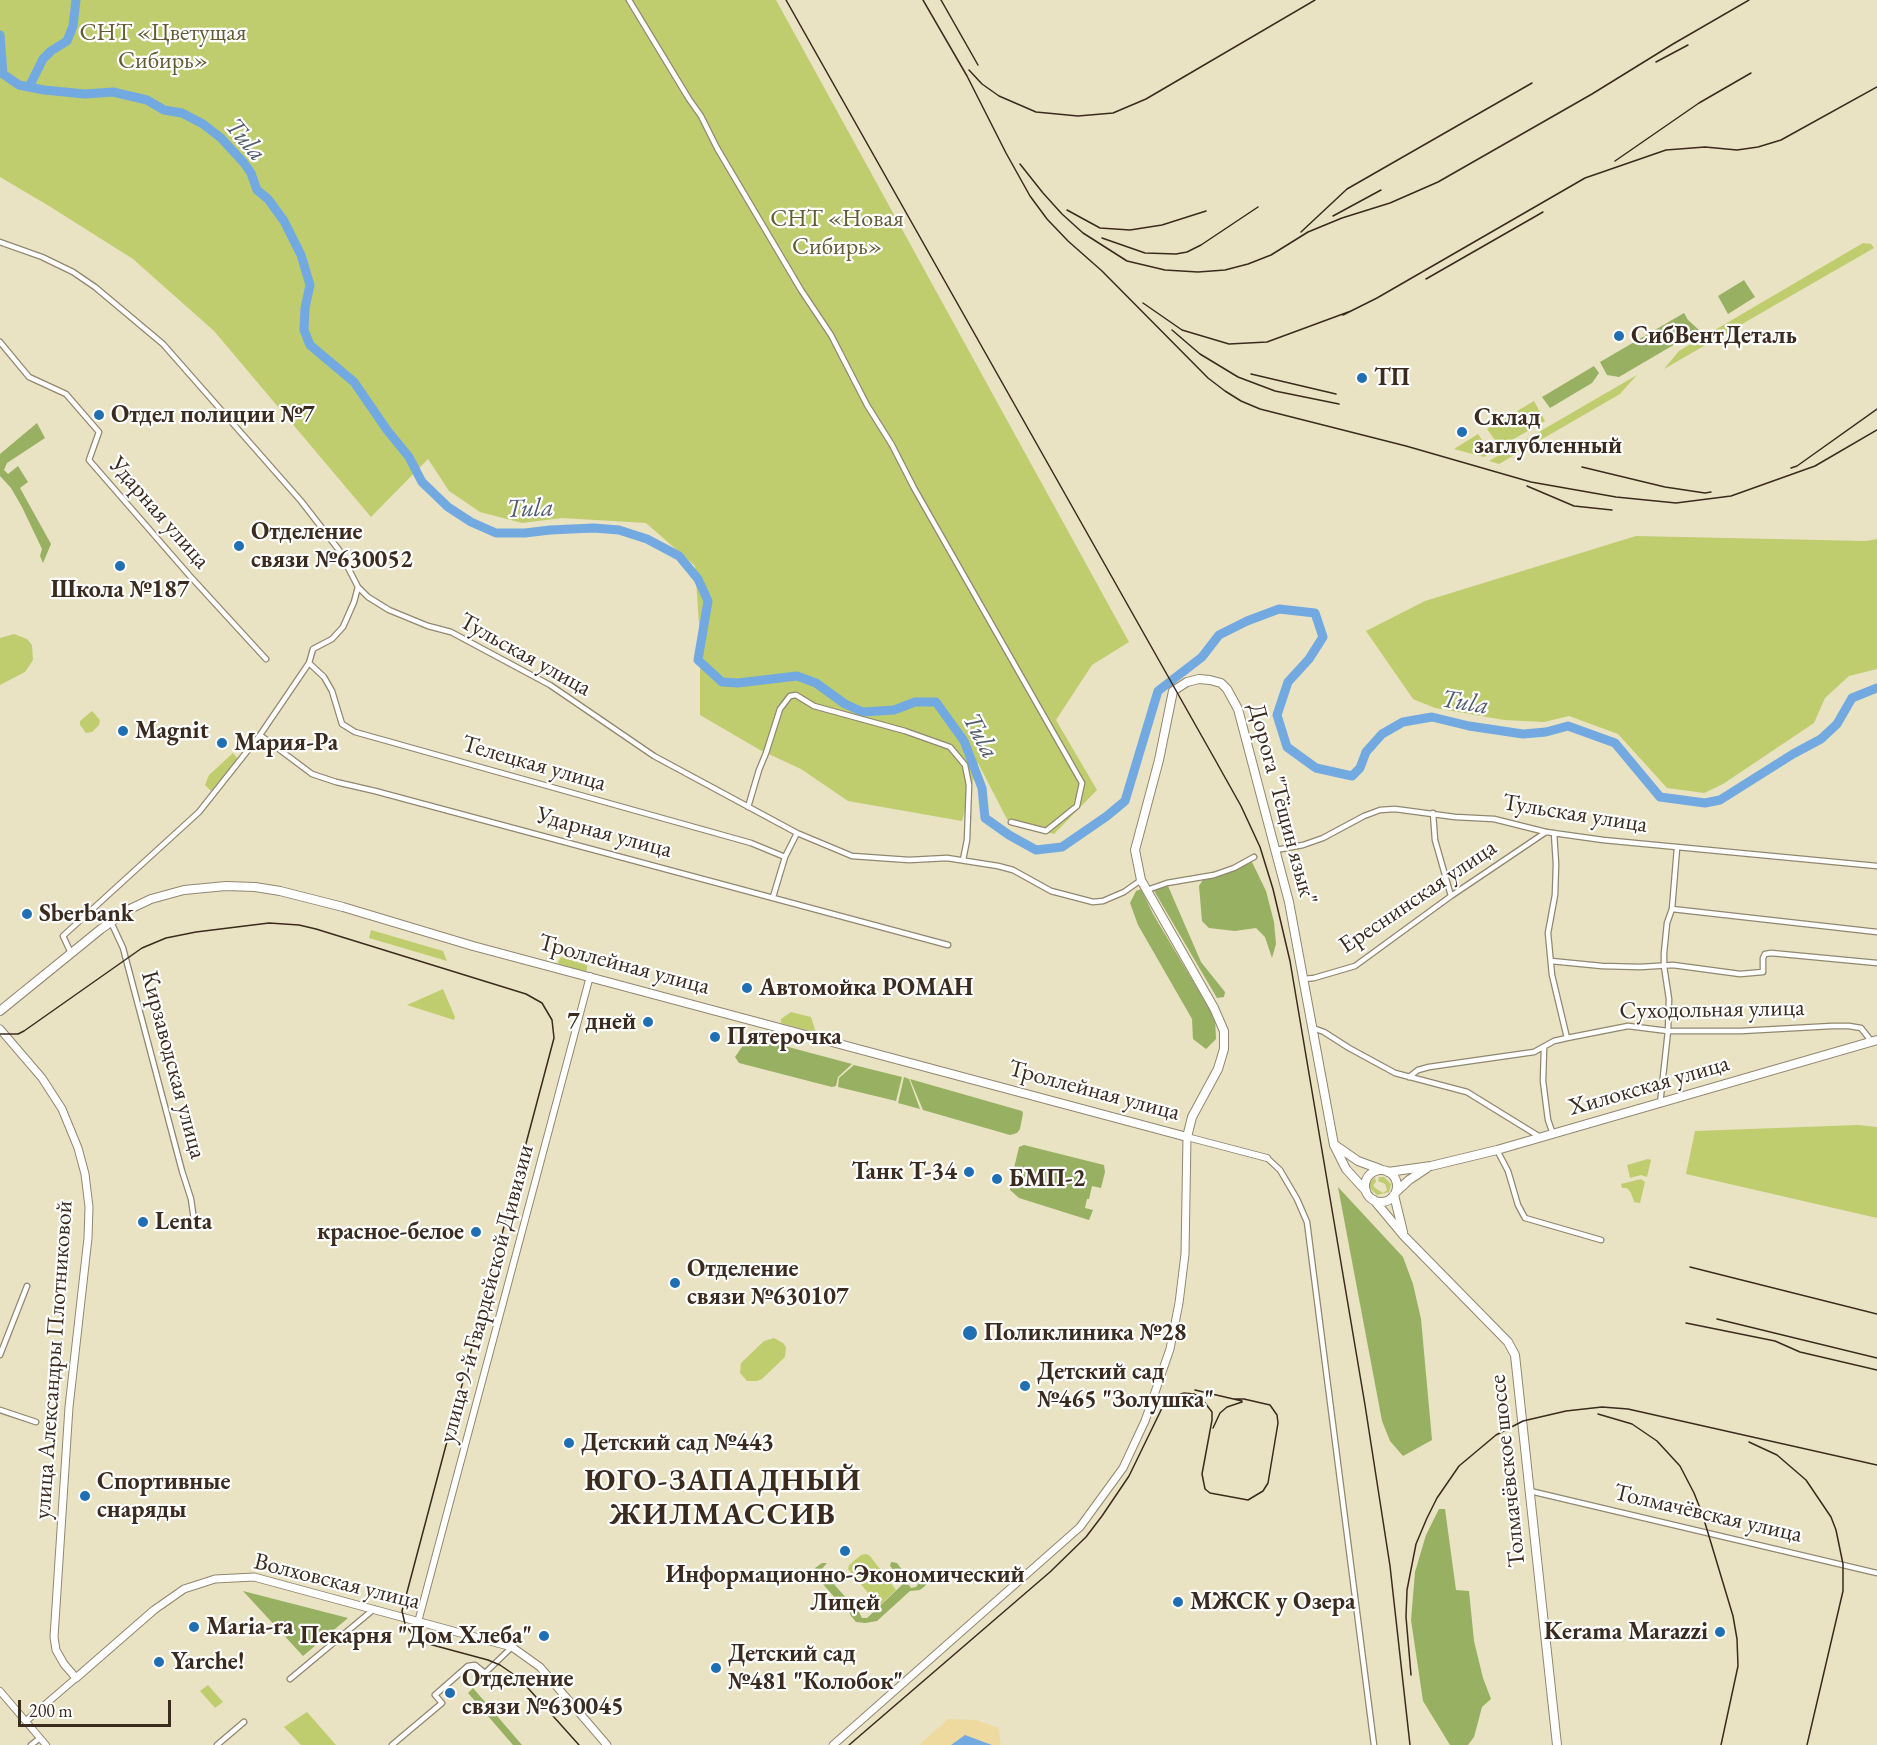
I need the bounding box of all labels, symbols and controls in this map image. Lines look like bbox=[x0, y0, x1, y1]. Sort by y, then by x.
park label: СНТ «Цветущая Сибирь» bbox=[79, 19, 247, 75]
water label: Tula bbox=[218, 112, 272, 168]
park label: СНТ «Новая Сибирь» bbox=[770, 205, 904, 261]
place label: СибВентДеталь bbox=[1631, 322, 1797, 350]
marker: СибВентДеталь bbox=[1612, 329, 1626, 343]
place label: ТП bbox=[1374, 364, 1410, 392]
marker: ТП bbox=[1355, 371, 1369, 385]
place label: Отдел полиции №7 bbox=[111, 401, 315, 429]
place label: Склад заглубленный bbox=[1474, 404, 1622, 460]
marker: Отдел полиции №7 bbox=[92, 408, 106, 422]
marker: Склад заглубленный bbox=[1455, 425, 1469, 439]
street label: Ударная улица bbox=[102, 451, 216, 575]
water label: Tula bbox=[506, 493, 554, 525]
place label: Отделение связи №630052 bbox=[251, 518, 413, 574]
marker: Отделение связи №630052 bbox=[232, 539, 246, 553]
marker: Школа №187 bbox=[113, 559, 127, 573]
place label: Школа №187 bbox=[51, 576, 189, 604]
street label: Тульская улица bbox=[454, 607, 596, 703]
water label: Tula bbox=[1439, 684, 1491, 722]
street label: Дорога "Тёщин язык" bbox=[1241, 700, 1323, 908]
water label: Tula bbox=[955, 708, 1005, 764]
place label: Magnit bbox=[135, 717, 209, 745]
marker: Magnit bbox=[116, 724, 130, 738]
place label: Мария-Ра bbox=[234, 729, 338, 757]
street label: Телецкая улица bbox=[459, 730, 609, 798]
marker: Мария-Ра bbox=[215, 736, 229, 750]
street label: Тульская улица bbox=[1500, 788, 1650, 840]
street label: Ударная улица bbox=[533, 801, 675, 865]
street label: Ереснинская улица bbox=[1334, 834, 1502, 960]
place label: Sberbank bbox=[39, 900, 134, 928]
marker: Sberbank bbox=[20, 907, 34, 921]
street label: Троллейная улица bbox=[535, 928, 713, 1002]
street label: Кирзаводская улица bbox=[134, 968, 212, 1162]
place label: Автомойка РОМАН bbox=[759, 974, 973, 1002]
marker: Автомойка РОМАН bbox=[740, 981, 754, 995]
street label: Суходольная улица bbox=[1619, 994, 1805, 1026]
place label: 7 дней bbox=[567, 1008, 636, 1036]
marker: 7 дней bbox=[641, 1015, 655, 1029]
place label: Пятерочка bbox=[727, 1023, 842, 1051]
marker: Пятерочка bbox=[708, 1030, 722, 1044]
street label: Хилокская улица bbox=[1565, 1049, 1733, 1123]
street label: Троллейная улица bbox=[1005, 1054, 1183, 1128]
street label: улица 9-й Гвардейской Дивизии bbox=[433, 1142, 541, 1446]
place label: Танк Т-34 bbox=[851, 1158, 957, 1186]
marker: Танк Т-34 bbox=[962, 1165, 976, 1179]
place label: БМП-2 bbox=[1009, 1165, 1085, 1193]
marker: БМП-2 bbox=[990, 1172, 1004, 1186]
street label: улица Александры Плотниковой bbox=[28, 1200, 80, 1520]
place label: Lenta bbox=[155, 1208, 212, 1236]
marker: Lenta bbox=[136, 1215, 150, 1229]
place label: красное-белое bbox=[317, 1218, 464, 1246]
marker: красное-белое bbox=[469, 1225, 483, 1239]
place label: Отделение связи №630107 bbox=[687, 1255, 849, 1311]
marker: Отделение связи №630107 bbox=[668, 1276, 682, 1290]
place label: Поликлиника №28 bbox=[984, 1319, 1186, 1347]
marker: Поликлиника №28 bbox=[961, 1324, 979, 1342]
place label: Детский сад №465 "Золушка" bbox=[1037, 1358, 1214, 1414]
street label: Толмачёвское шоссе bbox=[1484, 1373, 1532, 1569]
marker: Детский сад №465 "Золушка" bbox=[1018, 1379, 1032, 1393]
place label: Детский сад №443 bbox=[581, 1429, 774, 1457]
marker: Детский сад №443 bbox=[562, 1436, 576, 1450]
district label: ЮГО-ЗАПАДНЫЙ ЖИЛМАССИВ bbox=[584, 1464, 862, 1534]
place label: Спортивные снаряды bbox=[97, 1468, 230, 1524]
street label: Толмачёвская улица bbox=[1611, 1478, 1805, 1550]
marker: Спортивные снаряды bbox=[78, 1489, 92, 1503]
marker: Информационно-Экономический Лицей bbox=[838, 1544, 852, 1558]
street label: Волховская улица bbox=[251, 1547, 423, 1617]
place label: Информационно-Экономический Лицей bbox=[665, 1561, 1025, 1617]
place label: МЖСК у Озера bbox=[1190, 1588, 1355, 1616]
marker: МЖСК у Озера bbox=[1171, 1595, 1185, 1609]
place label: Maria-ra bbox=[206, 1613, 294, 1641]
place label: Kerama Marazzi bbox=[1544, 1618, 1708, 1646]
marker: Maria-ra bbox=[187, 1620, 201, 1634]
place label: Пекарня "Дом Хлеба" bbox=[300, 1622, 532, 1650]
marker: Kerama Marazzi bbox=[1713, 1625, 1727, 1639]
marker: Пекарня "Дом Хлеба" bbox=[537, 1629, 551, 1643]
place label: Детский сад №481 "Колобок" bbox=[728, 1640, 903, 1696]
place label: Yarche! bbox=[171, 1648, 245, 1676]
marker: Yarche! bbox=[152, 1655, 166, 1669]
marker: Детский сад №481 "Колобок" bbox=[709, 1661, 723, 1675]
place label: Отделение связи №630045 bbox=[462, 1665, 624, 1721]
marker: Отделение связи №630045 bbox=[443, 1686, 457, 1700]
scale bar bbox=[21, 1688, 174, 1726]
text: 200 m bbox=[29, 1699, 73, 1722]

